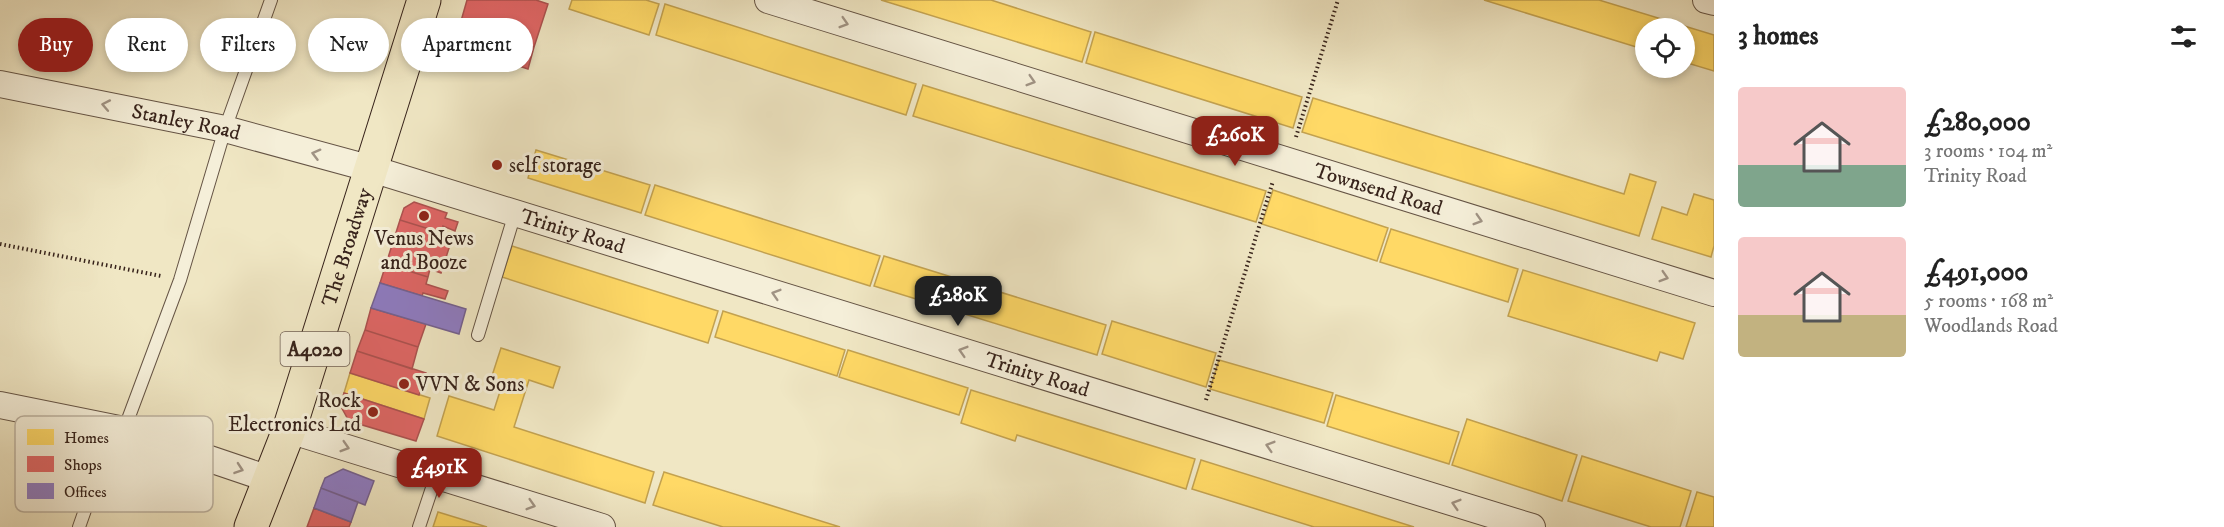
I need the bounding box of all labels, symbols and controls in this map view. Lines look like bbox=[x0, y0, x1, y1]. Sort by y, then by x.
one-way arrow bbox=[838, 16, 849, 29]
chip: Buy bbox=[18, 18, 93, 72]
chip: Rent bbox=[105, 18, 188, 72]
chip: Filters bbox=[200, 18, 296, 72]
chip: New bbox=[308, 18, 389, 72]
chip: Apartment bbox=[401, 18, 533, 72]
map controls bbox=[1635, 18, 1695, 78]
button: locate bbox=[1635, 18, 1695, 78]
text: 3 homes bbox=[1738, 20, 1818, 53]
icon: filters bbox=[2167, 20, 2200, 53]
one-way arrow bbox=[1025, 74, 1036, 86]
one-way arrow bbox=[101, 99, 111, 112]
street label: Stanley Road bbox=[129, 99, 244, 147]
text: £280,000 bbox=[1924, 106, 2031, 139]
icon: home bbox=[1786, 111, 1858, 183]
pin: £260K bbox=[1193, 116, 1277, 167]
text: £260K bbox=[1206, 123, 1264, 148]
text: 3 rooms · 104 m² bbox=[1924, 139, 2052, 164]
one-way arrow bbox=[311, 148, 321, 161]
place label: self storage bbox=[509, 153, 602, 179]
marker: self storage bbox=[490, 158, 504, 172]
street label: Townsend Road bbox=[1311, 158, 1446, 222]
text: Trinity Road bbox=[1924, 164, 2027, 189]
street label: The Broadway bbox=[317, 184, 379, 310]
street label: Trinity Road bbox=[517, 204, 628, 260]
marker: Venus News and Booze bbox=[417, 209, 431, 223]
one-way arrow bbox=[1472, 212, 1483, 225]
place label: Venus News and Booze bbox=[373, 226, 474, 276]
text: £491,000 bbox=[1924, 256, 2028, 289]
icon: home bbox=[1786, 261, 1858, 333]
one-way arrow bbox=[1658, 270, 1669, 282]
pin: £280K bbox=[916, 276, 1000, 327]
text: £280K bbox=[929, 283, 987, 308]
one-way arrow bbox=[771, 289, 782, 301]
text: 5 rooms · 168 m² bbox=[1924, 289, 2053, 314]
text: Woodlands Road bbox=[1924, 314, 2058, 339]
road number: A4020 bbox=[280, 332, 350, 366]
one-way arrow bbox=[958, 346, 969, 359]
street label: Trinity Road bbox=[981, 347, 1093, 404]
place label: VVN & Sons bbox=[415, 372, 524, 398]
marker: VVN & Sons bbox=[397, 377, 411, 391]
place label: Rock Electronics Ltd bbox=[228, 388, 362, 438]
marker: Rock Electronics Ltd bbox=[366, 405, 380, 419]
legend bbox=[15, 416, 213, 512]
text: Homes bbox=[64, 428, 109, 448]
one-way arrow bbox=[339, 440, 350, 452]
one-way arrow bbox=[1265, 441, 1276, 453]
pin: £491K bbox=[397, 448, 481, 499]
text: Shops bbox=[64, 455, 102, 475]
text: £491K bbox=[411, 455, 467, 480]
one-way arrow bbox=[233, 461, 244, 474]
text: Offices bbox=[64, 482, 107, 502]
one-way arrow bbox=[525, 498, 536, 510]
one-way arrow bbox=[1451, 498, 1462, 511]

